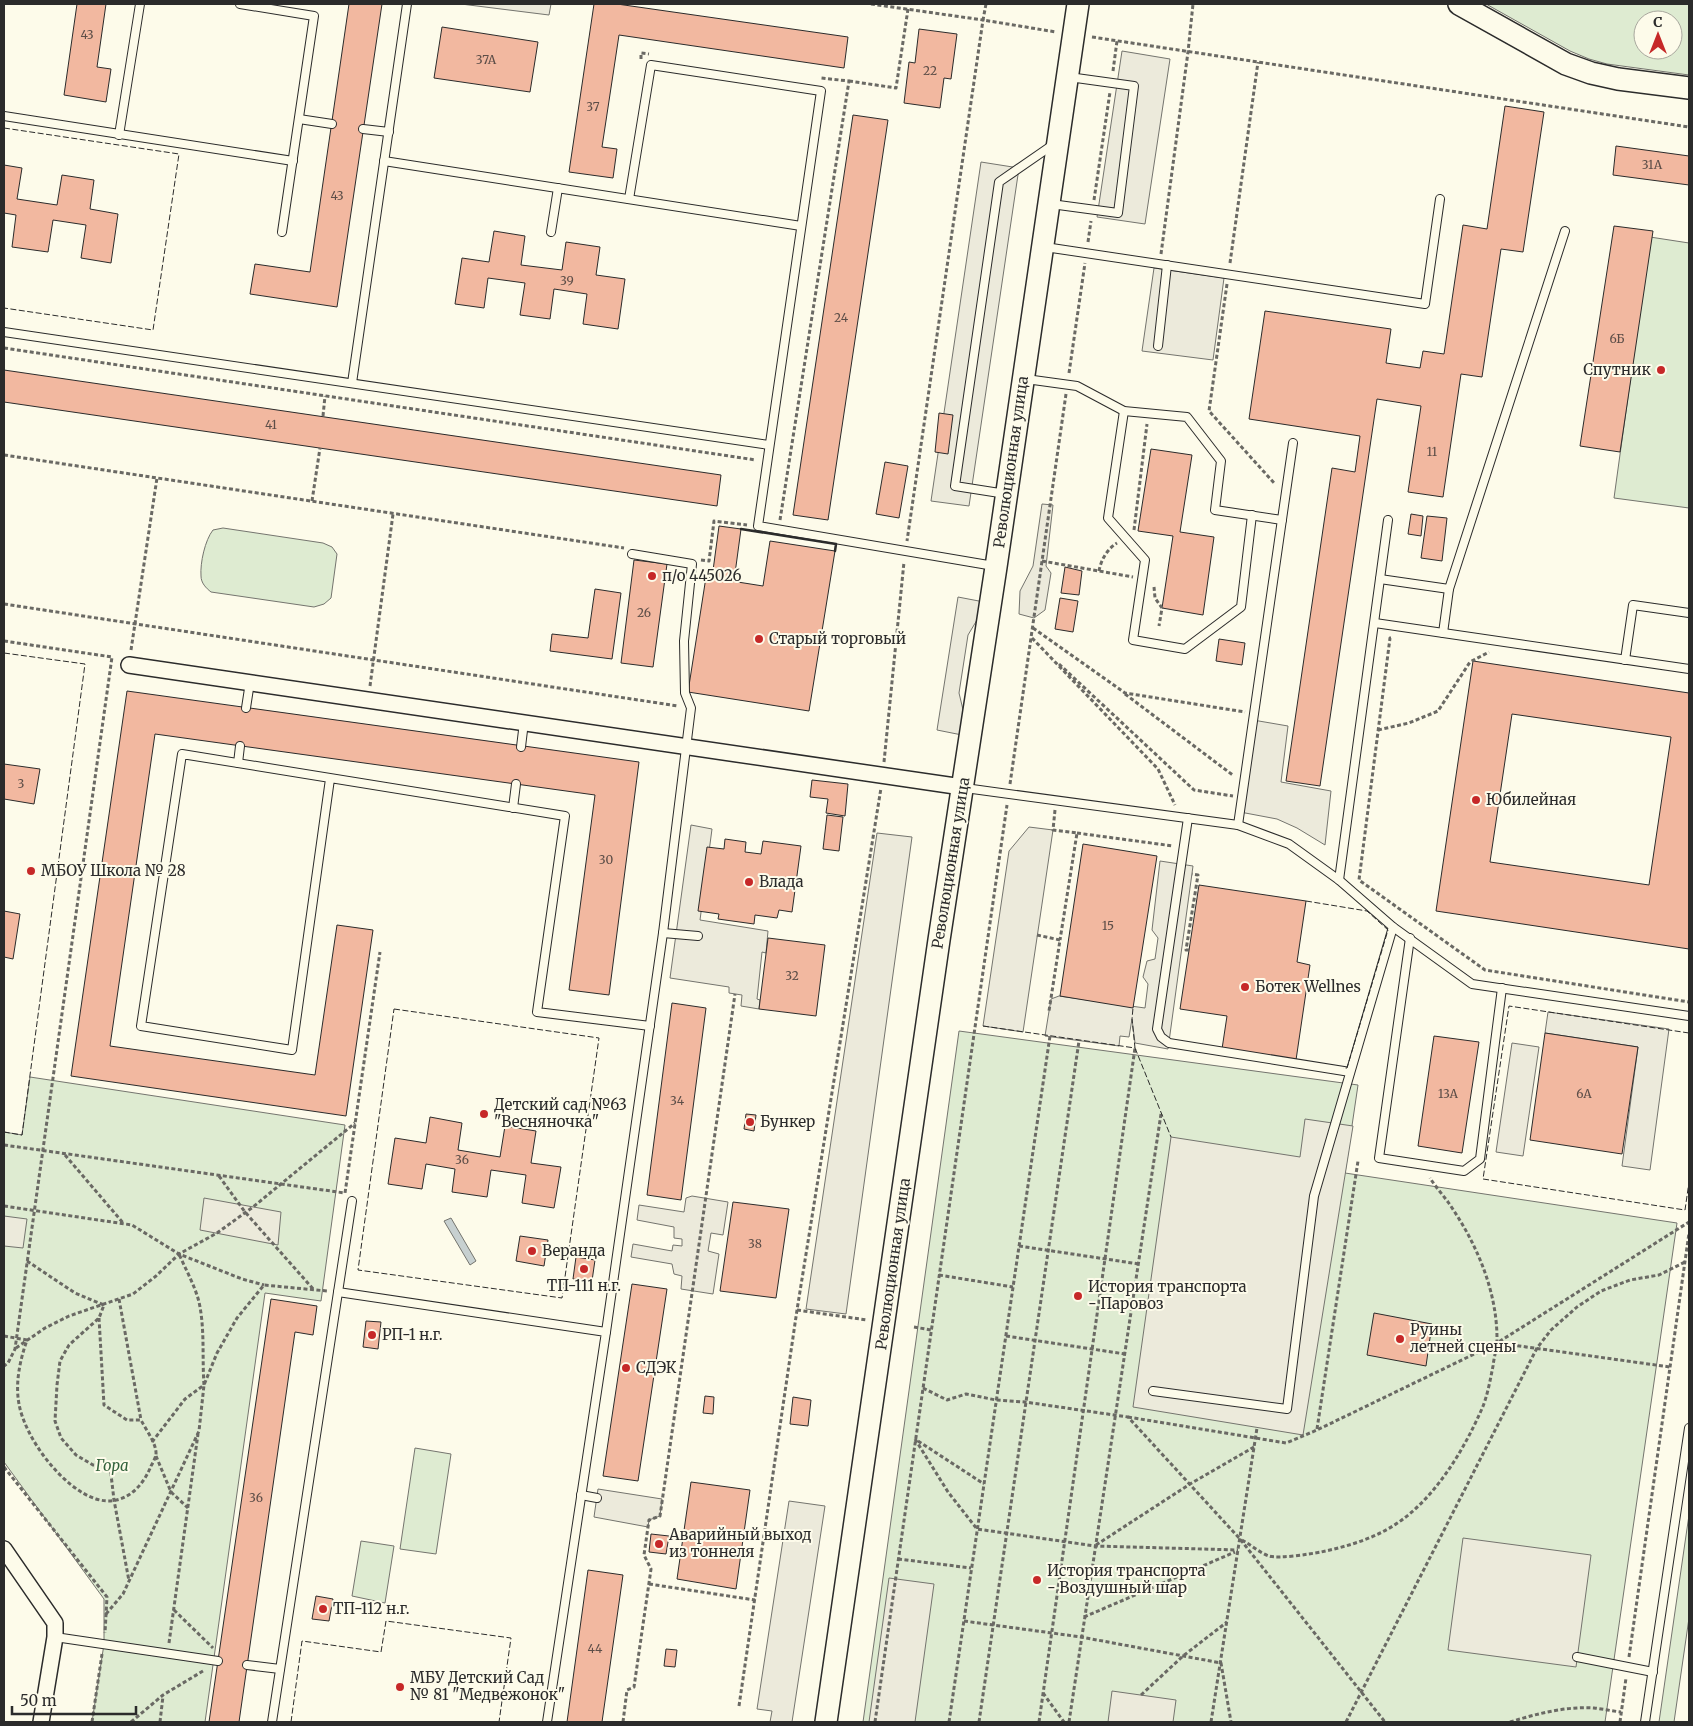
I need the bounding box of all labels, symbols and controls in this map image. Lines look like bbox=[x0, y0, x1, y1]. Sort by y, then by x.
north arrow bbox=[1633, 10, 1683, 60]
text: С bbox=[1653, 13, 1663, 31]
house number: 43 bbox=[80, 27, 94, 42]
house number: 37А bbox=[476, 52, 497, 67]
house number: 22 bbox=[923, 63, 937, 78]
house number: 37 bbox=[586, 99, 600, 114]
house number: 31А bbox=[1642, 157, 1663, 172]
house number: 43 bbox=[330, 188, 344, 203]
house number: 39 bbox=[560, 273, 574, 288]
house number: 24 bbox=[834, 310, 849, 325]
house number: 6Б bbox=[1609, 331, 1625, 346]
place label: Спутник bbox=[1583, 360, 1651, 379]
marker: Спутник bbox=[1655, 364, 1667, 376]
street label: Революционная улица bbox=[989, 375, 1032, 549]
house number: 41 bbox=[265, 417, 278, 432]
house number: 11 bbox=[1427, 444, 1438, 459]
place label: п/о 445026 bbox=[662, 566, 742, 585]
marker: п/о 445026 bbox=[646, 570, 658, 582]
house number: 26 bbox=[637, 605, 651, 620]
place label: Старый торговый bbox=[769, 629, 906, 648]
marker: Старый торговый bbox=[753, 633, 765, 645]
house number: 3 bbox=[18, 776, 25, 791]
street label: Революционная улица bbox=[928, 776, 973, 950]
place label: Юбилейная bbox=[1486, 790, 1576, 809]
marker: Юбилейная bbox=[1470, 794, 1482, 806]
house number: 30 bbox=[599, 852, 613, 867]
place label: МБОУ Школа № 28 bbox=[41, 861, 186, 880]
marker: МБОУ Школа № 28 bbox=[25, 865, 37, 877]
place label: Влада bbox=[759, 872, 804, 891]
marker: Влада bbox=[743, 876, 755, 888]
house number: 15 bbox=[1102, 918, 1114, 933]
house number: 32 bbox=[785, 968, 799, 983]
place label: Ботек Wellnes bbox=[1255, 977, 1361, 996]
marker: Ботек Wellnes bbox=[1239, 981, 1251, 993]
house number: 13А bbox=[1438, 1086, 1459, 1101]
house number: 6А bbox=[1576, 1086, 1592, 1101]
house number: 34 bbox=[670, 1093, 685, 1108]
place label: Детский сад №63 "Весняночка" bbox=[494, 1095, 627, 1131]
marker: Детский сад №63 "Весняночка" bbox=[478, 1108, 490, 1120]
place label: Бункер bbox=[760, 1112, 815, 1131]
marker: Бункер bbox=[744, 1116, 756, 1128]
house number: 36 bbox=[455, 1152, 469, 1167]
street label: Революционная улица bbox=[871, 1177, 914, 1351]
house number: 38 bbox=[748, 1236, 762, 1251]
place label: Веранда bbox=[542, 1241, 605, 1260]
marker: Веранда bbox=[526, 1245, 538, 1257]
marker: ТП-111 н.г. bbox=[578, 1263, 590, 1275]
place label: ТП-111 н.г. bbox=[547, 1276, 621, 1295]
place label: История транспорта - Паровоз bbox=[1088, 1277, 1246, 1313]
marker: История транспорта - Паровоз bbox=[1072, 1290, 1084, 1302]
place label: Руины летней сцены bbox=[1410, 1320, 1517, 1356]
place label: РП-1 н.г. bbox=[382, 1325, 443, 1344]
marker: РП-1 н.г. bbox=[366, 1329, 378, 1341]
marker: Руины летней сцены bbox=[1394, 1333, 1406, 1345]
place label: СДЭК bbox=[636, 1358, 677, 1377]
marker: СДЭК bbox=[620, 1362, 632, 1374]
park label: Гора bbox=[95, 1456, 129, 1475]
house number: 36 bbox=[249, 1490, 263, 1505]
place label: Аварийный выход из тоннеля bbox=[668, 1525, 812, 1561]
marker: Аварийный выход из тоннеля bbox=[653, 1538, 665, 1550]
place label: История транспорта - Воздушный шар bbox=[1047, 1561, 1205, 1597]
marker: История транспорта - Воздушный шар bbox=[1031, 1574, 1043, 1586]
place label: ТП-112 н.г. bbox=[333, 1599, 410, 1618]
marker: ТП-112 н.г. bbox=[317, 1603, 329, 1615]
house number: 44 bbox=[588, 1641, 603, 1656]
place label: МБУ Детский Сад № 81 "Медвежонок" bbox=[410, 1668, 565, 1704]
marker: МБУ Детский Сад № 81 "Медвежонок" bbox=[394, 1681, 406, 1693]
scale bar bbox=[12, 1684, 136, 1716]
text: 50 m bbox=[20, 1691, 57, 1710]

